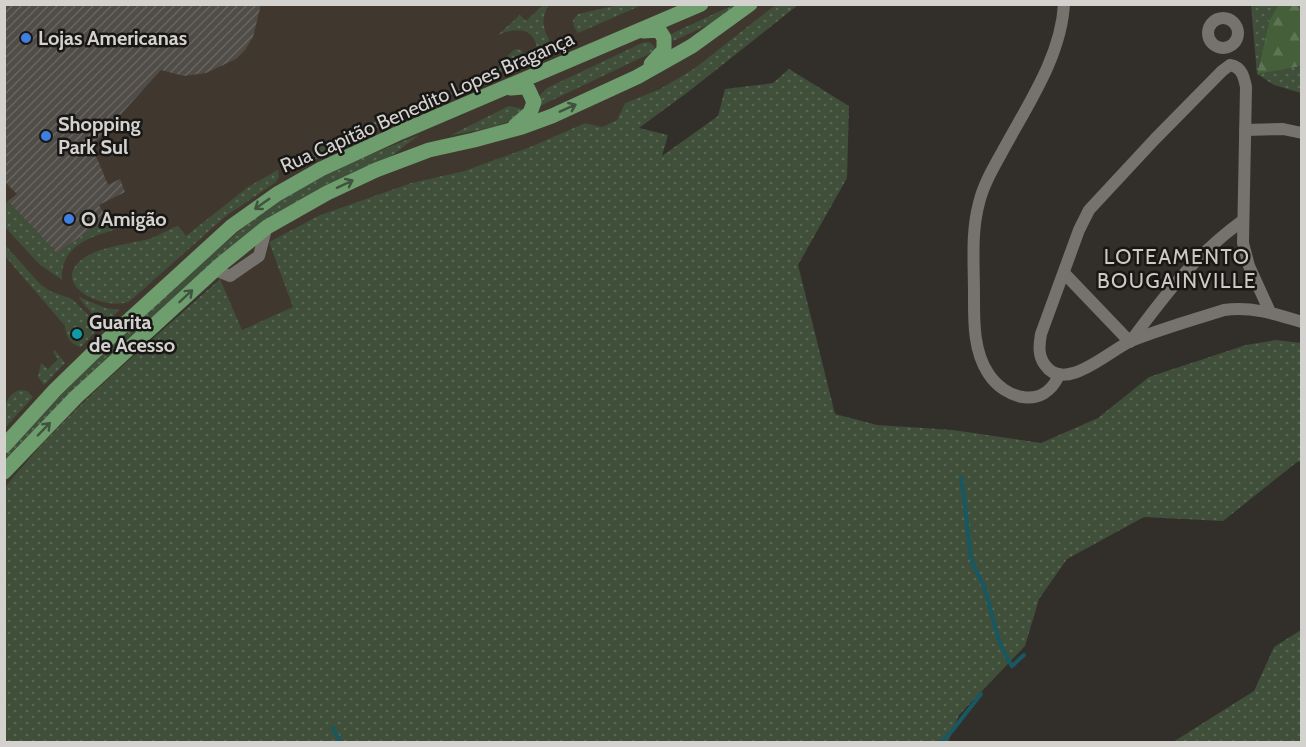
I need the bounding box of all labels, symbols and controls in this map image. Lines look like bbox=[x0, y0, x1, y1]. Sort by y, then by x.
place label: Lojas Americanas bbox=[38, 26, 187, 50]
street label: Rua Capitão Benedito Lopes Bragança bbox=[277, 26, 578, 178]
marker: Lojas Americanas bbox=[19, 31, 33, 45]
one-way arrow bbox=[559, 102, 577, 114]
place label: Shopping Park Sul bbox=[58, 112, 141, 159]
marker: Shopping Park Sul bbox=[39, 129, 53, 143]
one-way arrow bbox=[335, 178, 353, 190]
one-way arrow bbox=[255, 198, 271, 210]
place label: O Amigão bbox=[81, 207, 167, 231]
marker: O Amigão bbox=[62, 212, 76, 226]
district label: LOTEAMENTO BOUGAINVILLE bbox=[1097, 244, 1257, 293]
one-way arrow bbox=[178, 289, 193, 303]
place label: Guarita de Acesso bbox=[89, 310, 175, 357]
marker: Guarita de Acesso bbox=[70, 327, 84, 341]
one-way arrow bbox=[37, 422, 51, 437]

